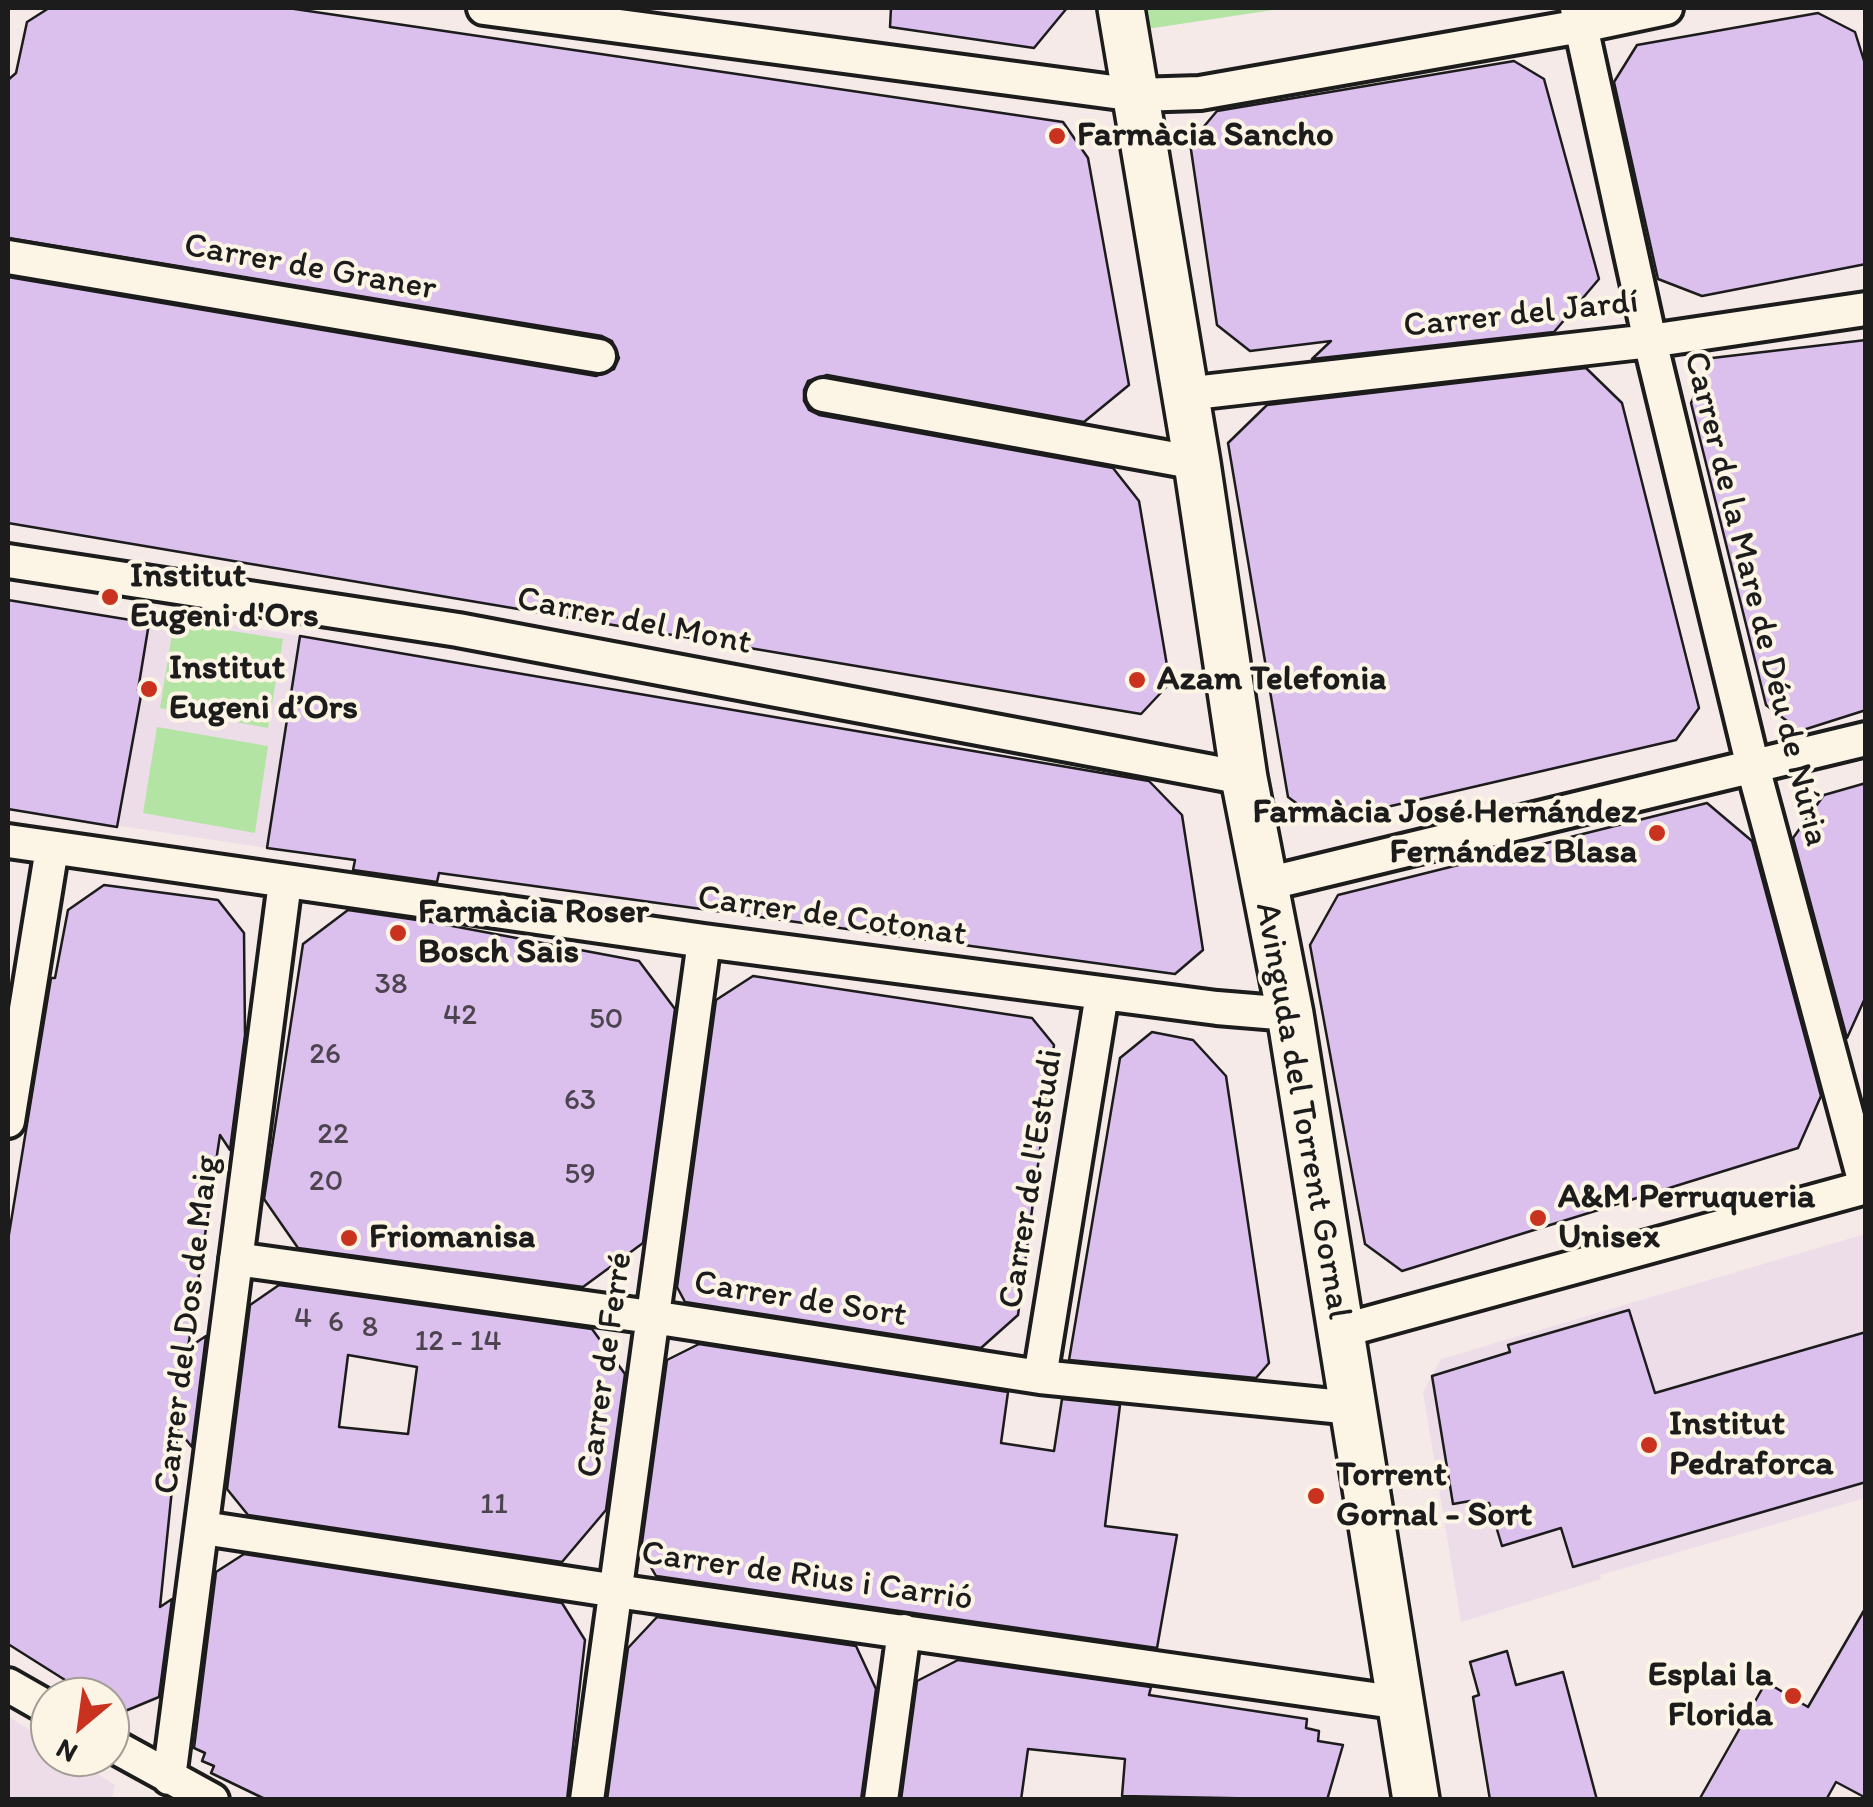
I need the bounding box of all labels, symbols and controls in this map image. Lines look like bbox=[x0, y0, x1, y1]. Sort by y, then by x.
place label: Farmàcia Sancho bbox=[1077, 115, 1334, 157]
marker: Farmàcia Sancho bbox=[1046, 125, 1068, 147]
street label: Carrer de Graner bbox=[181, 225, 439, 311]
street label: Carrer del Jardí bbox=[1401, 282, 1641, 348]
street label: Carrer de la Mare de Déu de Núria bbox=[1673, 348, 1837, 850]
place label: Institut Eugeni d'Ors bbox=[130, 556, 319, 638]
street label: Carrer del Mont bbox=[513, 579, 755, 665]
marker: Institut Eugeni d'Ors bbox=[99, 586, 121, 608]
place label: Institut Eugeni d’Ors bbox=[169, 648, 358, 730]
place label: Azam Telefonia bbox=[1157, 659, 1386, 701]
marker: Azam Telefonia bbox=[1126, 669, 1148, 691]
marker: Institut Eugeni d’Ors bbox=[138, 678, 160, 700]
place label: Farmàcia José Hernández Fernández Blasa bbox=[1252, 792, 1637, 874]
marker: Farmàcia José Hernández Fernández Blasa bbox=[1646, 822, 1668, 844]
street label: Carrer de Cotonat bbox=[695, 877, 969, 957]
place label: Farmàcia Roser Bosch Sais bbox=[418, 892, 649, 974]
street label: Avinguda del Torrent Gornal bbox=[1245, 899, 1359, 1323]
marker: Farmàcia Roser Bosch Sais bbox=[387, 922, 409, 944]
house number: 38 bbox=[375, 967, 407, 1003]
house number: 42 bbox=[443, 998, 477, 1034]
house number: 50 bbox=[589, 1002, 623, 1038]
house number: 26 bbox=[309, 1037, 341, 1073]
street label: Carrer de l'Estudi bbox=[991, 1046, 1073, 1312]
house number: 63 bbox=[564, 1083, 596, 1119]
house number: 22 bbox=[317, 1117, 349, 1153]
street label: Carrer del Dos de Maig bbox=[146, 1153, 230, 1497]
house number: 59 bbox=[564, 1157, 596, 1193]
house number: 20 bbox=[309, 1164, 343, 1200]
place label: A&M Perruqueria Unisex bbox=[1558, 1177, 1815, 1259]
marker: A&M Perruqueria Unisex bbox=[1527, 1207, 1549, 1229]
place label: Friomanisa bbox=[369, 1217, 535, 1259]
marker: Friomanisa bbox=[338, 1227, 360, 1249]
street label: Carrer de Ferré bbox=[569, 1250, 643, 1480]
street label: Carrer de Sort bbox=[691, 1262, 909, 1338]
house number: 4 bbox=[294, 1301, 312, 1337]
house number: 6 bbox=[328, 1305, 344, 1341]
house number: 8 bbox=[362, 1310, 378, 1346]
house number: 12 - 14 bbox=[414, 1324, 502, 1360]
place label: Institut Pedraforca bbox=[1669, 1404, 1833, 1486]
marker: Institut Pedraforca bbox=[1638, 1434, 1660, 1456]
place label: Torrent Gornal - Sort bbox=[1336, 1455, 1532, 1537]
marker: Torrent Gornal - Sort bbox=[1305, 1485, 1327, 1507]
house number: 11 bbox=[480, 1487, 508, 1523]
street label: Carrer de Rius i Carrió bbox=[639, 1533, 975, 1621]
place label: Esplai la Florida bbox=[1648, 1655, 1773, 1737]
north arrow bbox=[30, 1677, 130, 1777]
marker: Esplai la Florida bbox=[1782, 1685, 1804, 1707]
text: N bbox=[50, 1732, 83, 1771]

